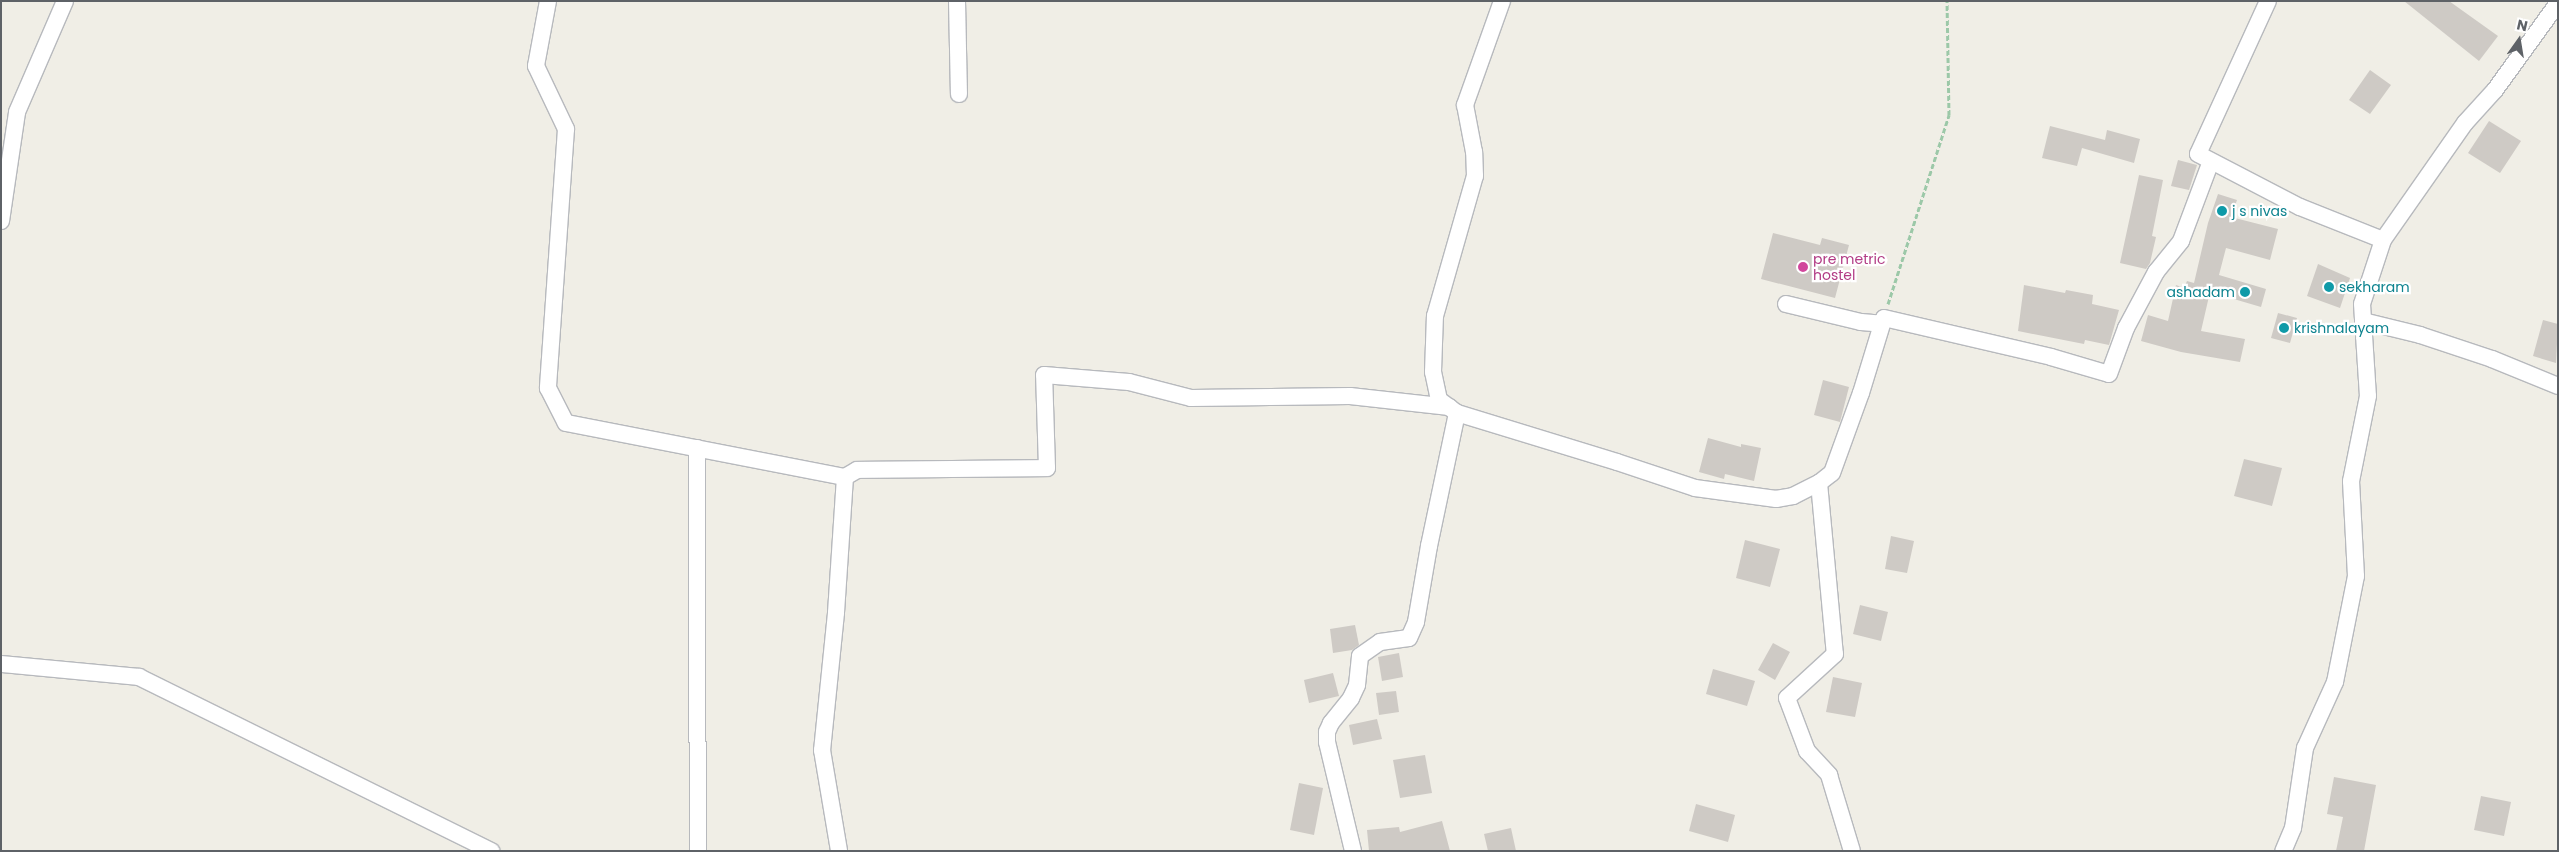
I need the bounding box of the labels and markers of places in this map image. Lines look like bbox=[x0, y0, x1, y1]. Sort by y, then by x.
place label: j s nivas bbox=[2232, 203, 2287, 219]
marker: j s nivas bbox=[2216, 205, 2228, 217]
place label: pre metric hostel bbox=[1813, 251, 1885, 284]
marker: pre metric hostel bbox=[1797, 261, 1809, 273]
place label: sekharam bbox=[2339, 279, 2410, 295]
marker: sekharam bbox=[2323, 281, 2335, 293]
place label: ashadam bbox=[2166, 284, 2235, 300]
marker: ashadam bbox=[2239, 286, 2251, 298]
place label: krishnalayam bbox=[2294, 320, 2389, 336]
marker: krishnalayam bbox=[2278, 322, 2290, 334]

